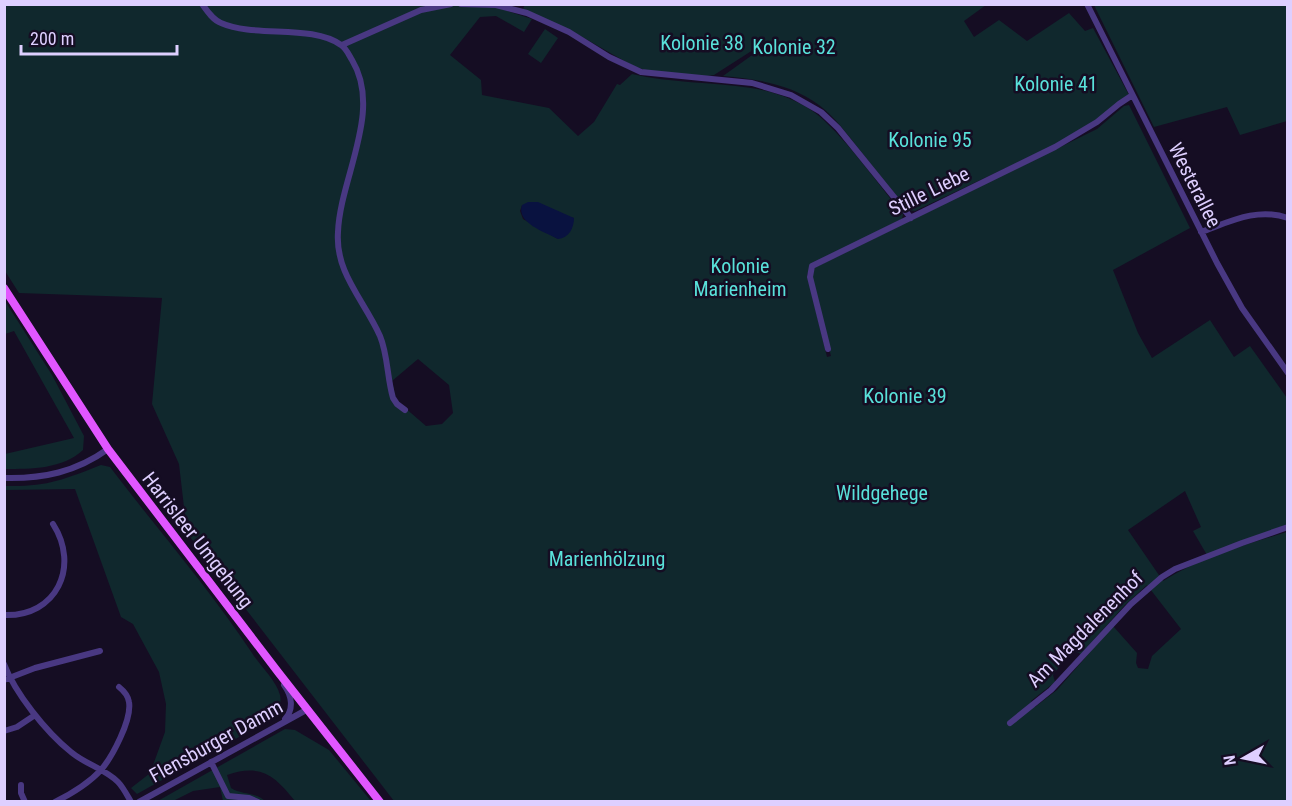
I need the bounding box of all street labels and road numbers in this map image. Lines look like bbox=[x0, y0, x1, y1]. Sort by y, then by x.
street label: Westerallee bbox=[1163, 139, 1227, 231]
street label: Stille Liebe bbox=[885, 161, 973, 221]
street label: Harrisleer Umgehung bbox=[137, 467, 259, 613]
street label: Am Magdalenenhof bbox=[1022, 566, 1148, 692]
street label: Flensburger Damm bbox=[145, 694, 287, 788]

